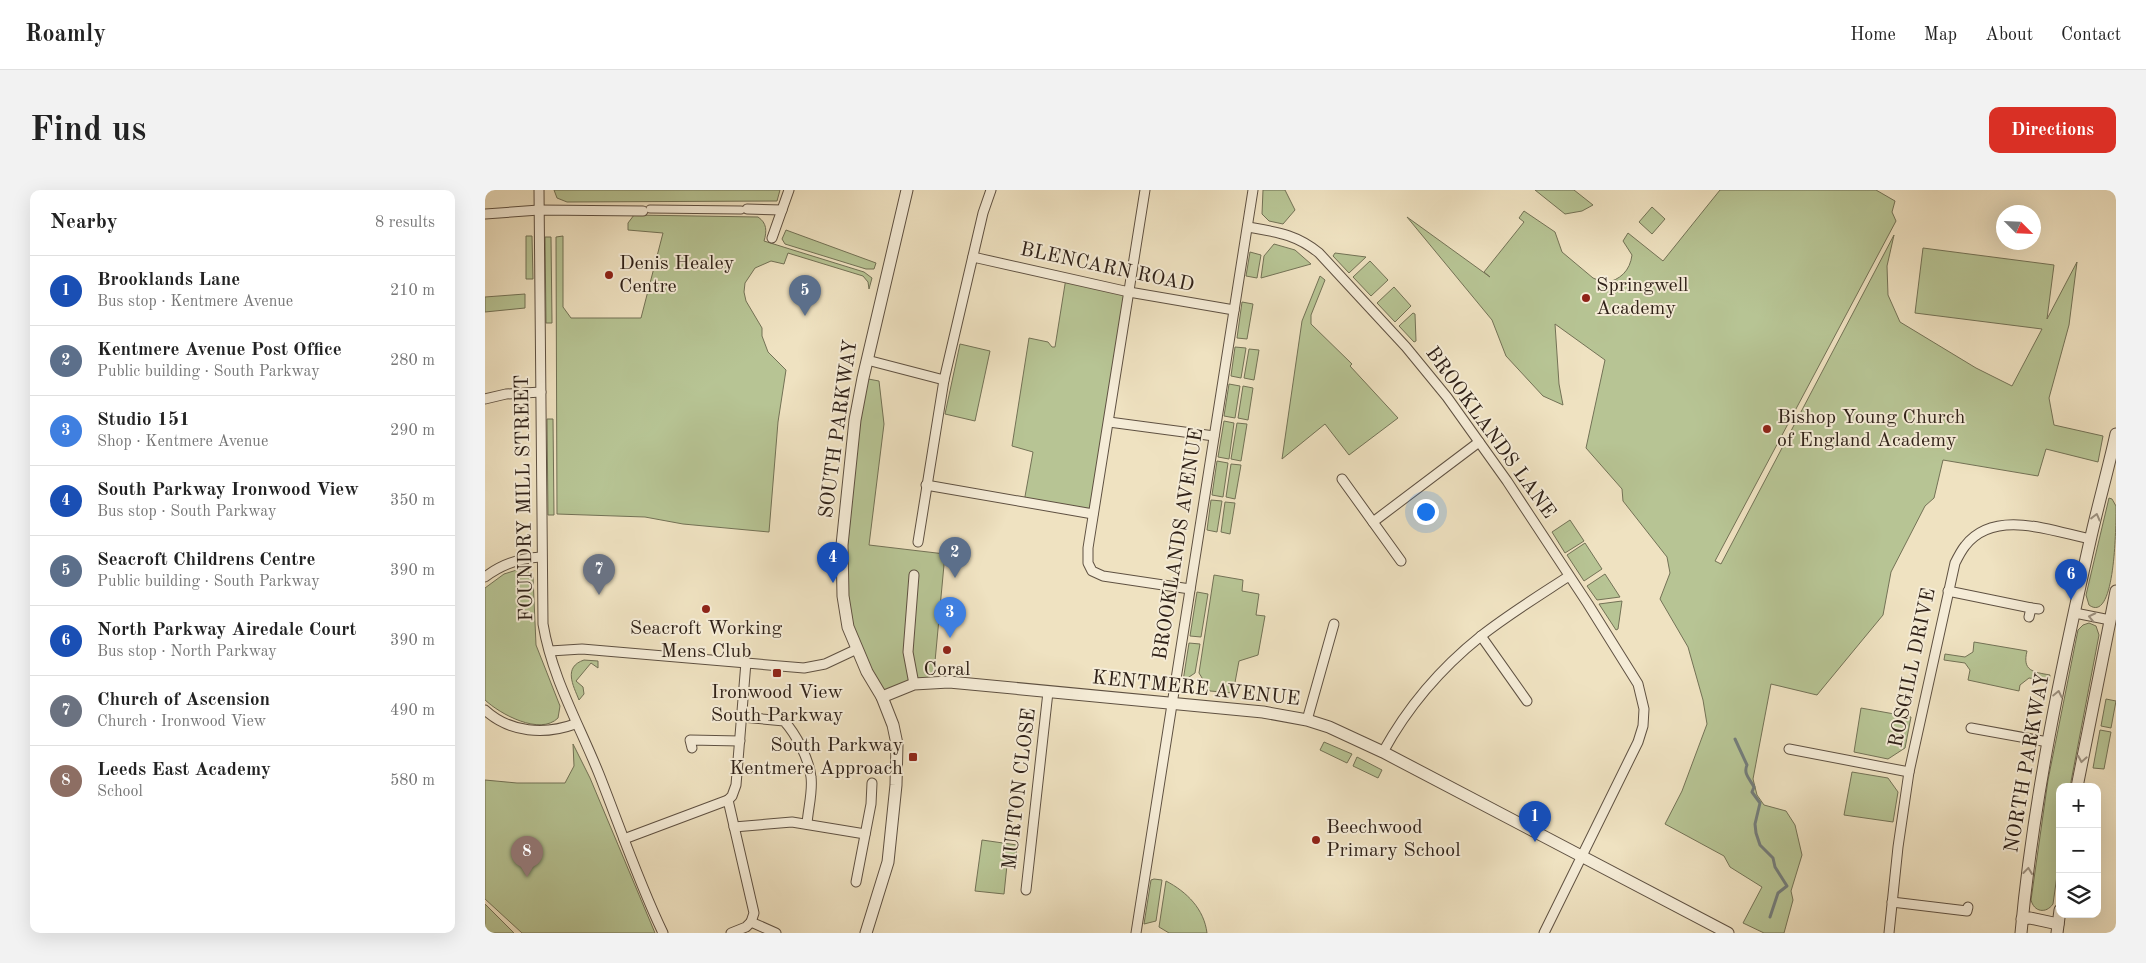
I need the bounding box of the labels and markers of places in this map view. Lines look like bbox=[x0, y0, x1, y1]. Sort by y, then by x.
place label: Denis Healey Centre bbox=[619, 254, 735, 297]
marker: Denis Healey Centre bbox=[603, 269, 615, 281]
pin: 5 bbox=[789, 275, 821, 316]
place label: Springwell Academy bbox=[1596, 276, 1689, 319]
marker: Springwell Academy bbox=[1580, 292, 1592, 304]
place label: Bishop Young Church of England Academy bbox=[1777, 408, 1965, 451]
marker: Bishop Young Church of England Academy bbox=[1761, 423, 1773, 435]
pin: 2 bbox=[939, 537, 971, 578]
pin: 4 bbox=[817, 542, 849, 583]
pin: 7 bbox=[583, 554, 615, 595]
pin: 6 bbox=[2055, 559, 2087, 600]
pin: 3 bbox=[934, 597, 966, 638]
marker: Seacroft Working Mens Club bbox=[700, 603, 712, 615]
place label: Seacroft Working Mens Club bbox=[630, 619, 782, 662]
marker: Coral bbox=[941, 644, 953, 656]
place label: Coral bbox=[924, 660, 970, 680]
marker: Ironwood View South Parkway bbox=[771, 667, 783, 679]
place label: Ironwood View South Parkway bbox=[711, 683, 844, 726]
place label: South Parkway Kentmere Approach bbox=[729, 736, 903, 779]
marker: South Parkway Kentmere Approach bbox=[907, 751, 919, 763]
pin: 1 bbox=[1519, 801, 1551, 842]
place label: Beechwood Primary School bbox=[1326, 818, 1461, 861]
marker: Beechwood Primary School bbox=[1310, 834, 1322, 846]
pin: 8 bbox=[511, 836, 543, 877]

